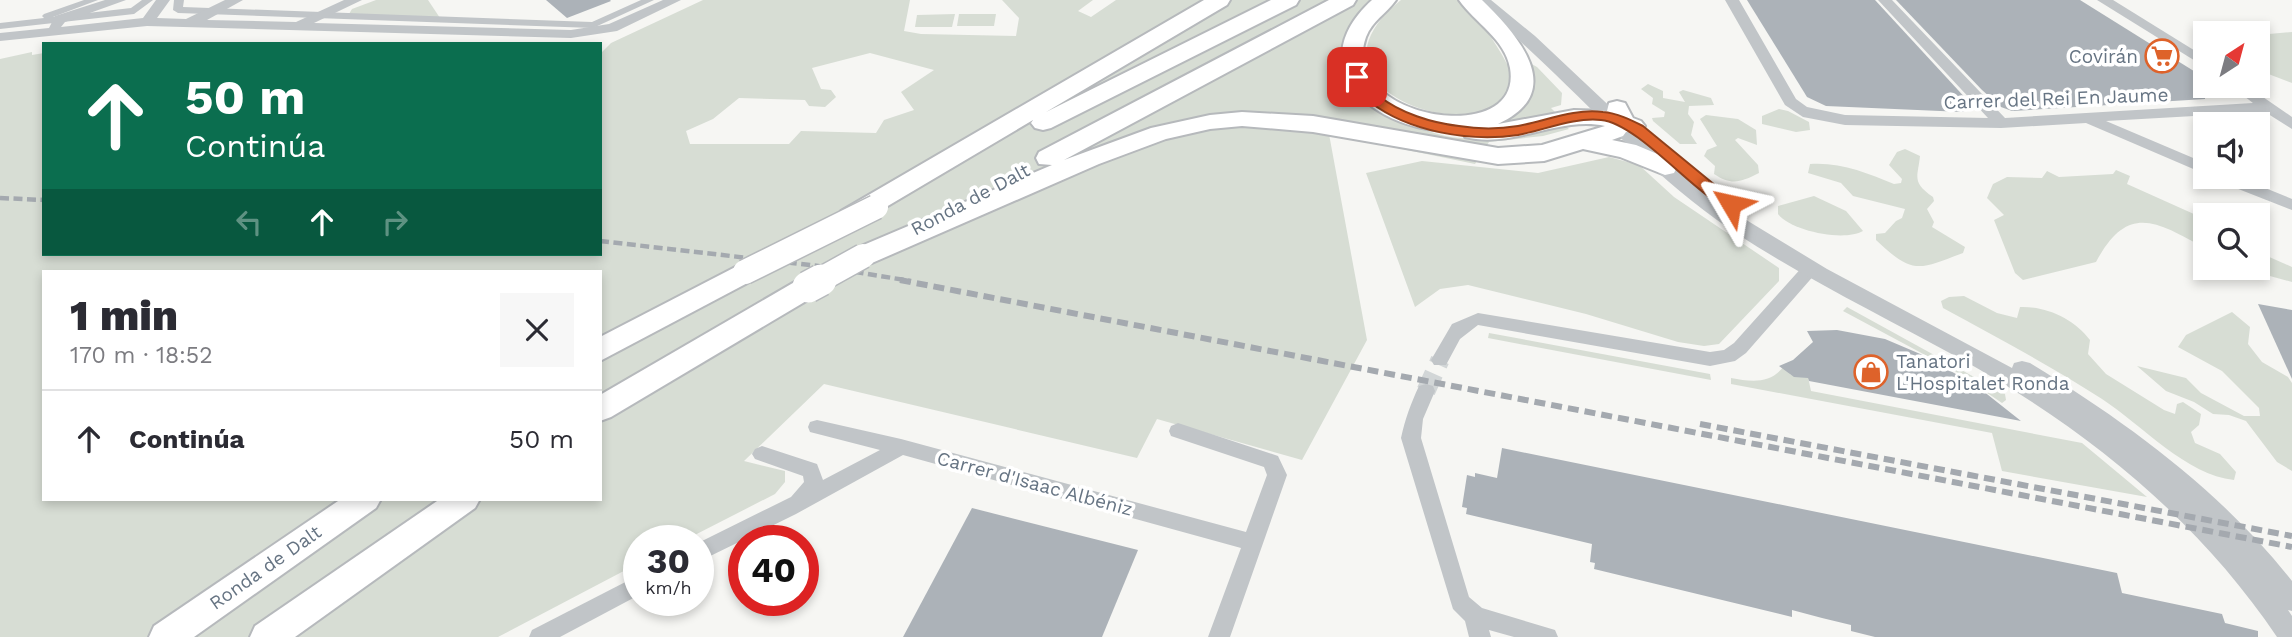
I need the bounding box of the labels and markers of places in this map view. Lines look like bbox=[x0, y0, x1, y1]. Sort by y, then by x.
supermarket icon: Covirán bbox=[2143, 37, 2181, 75]
place label: Covirán bbox=[2069, 45, 2138, 68]
pin bbox=[1327, 47, 1387, 107]
place label: Tanatori L'Hospitalet Ronda bbox=[1896, 350, 2070, 395]
shop icon: Tanatori L'Hospitalet Ronda bbox=[1852, 353, 1890, 391]

